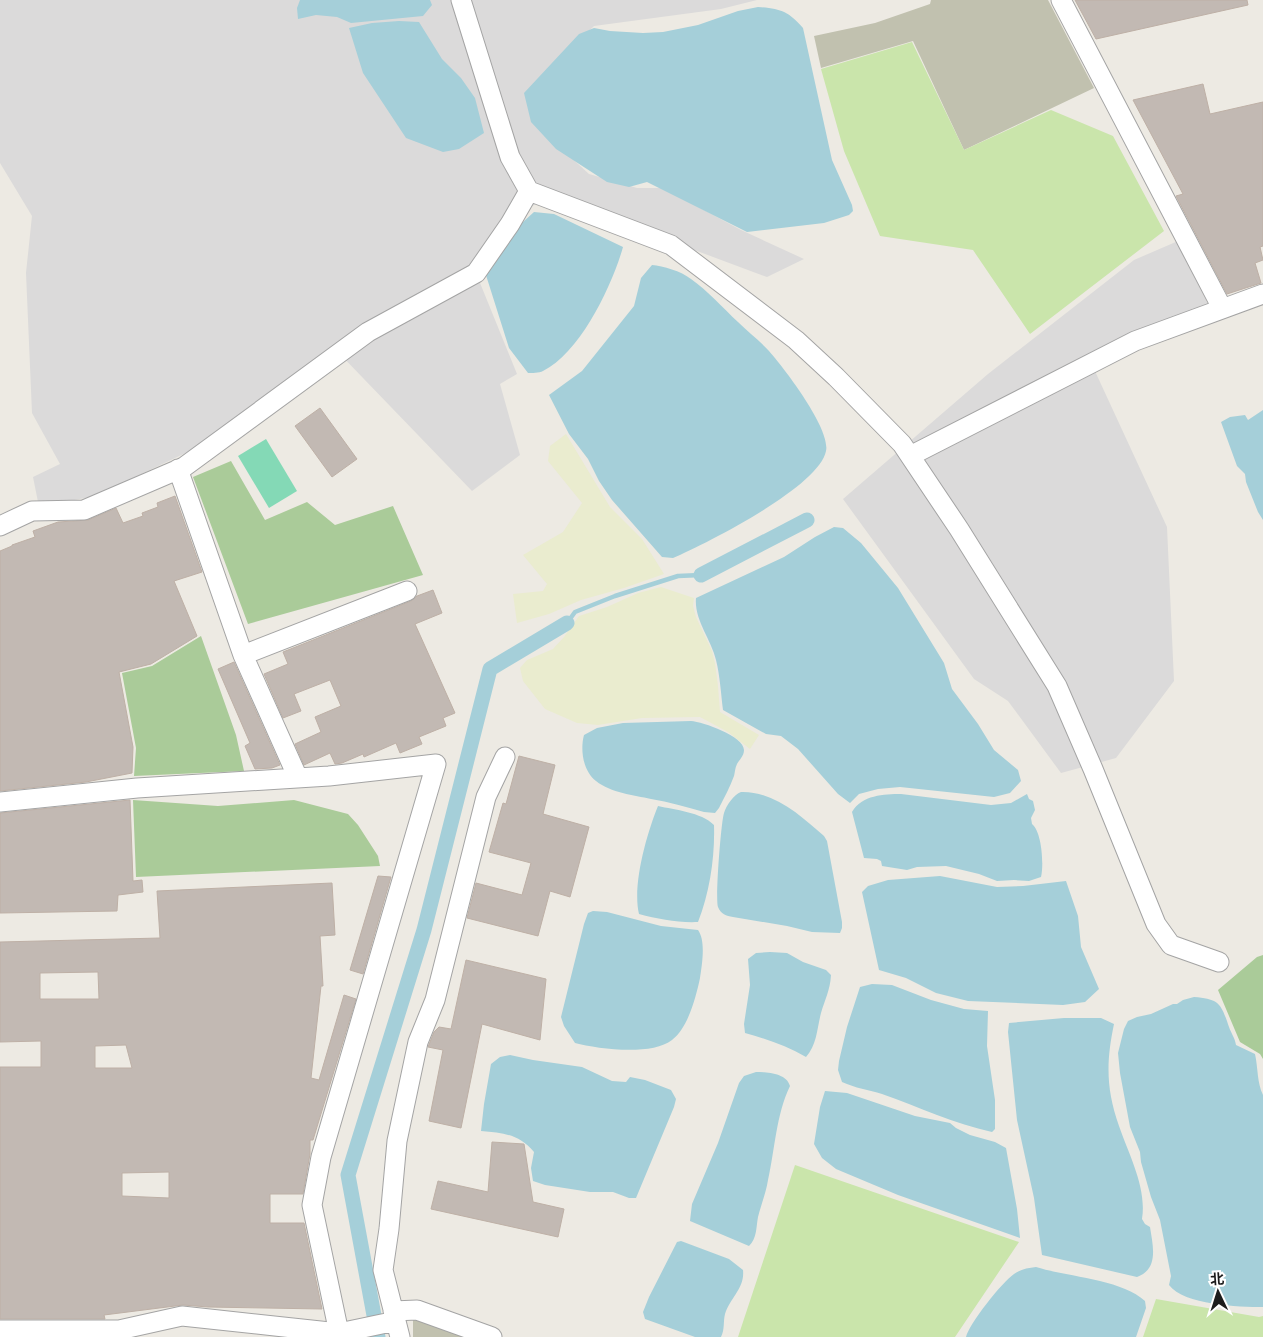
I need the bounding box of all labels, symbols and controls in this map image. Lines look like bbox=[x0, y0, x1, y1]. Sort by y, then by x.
north arrow bbox=[1193, 1267, 1243, 1317]
text: 北 bbox=[1209, 1270, 1225, 1288]

